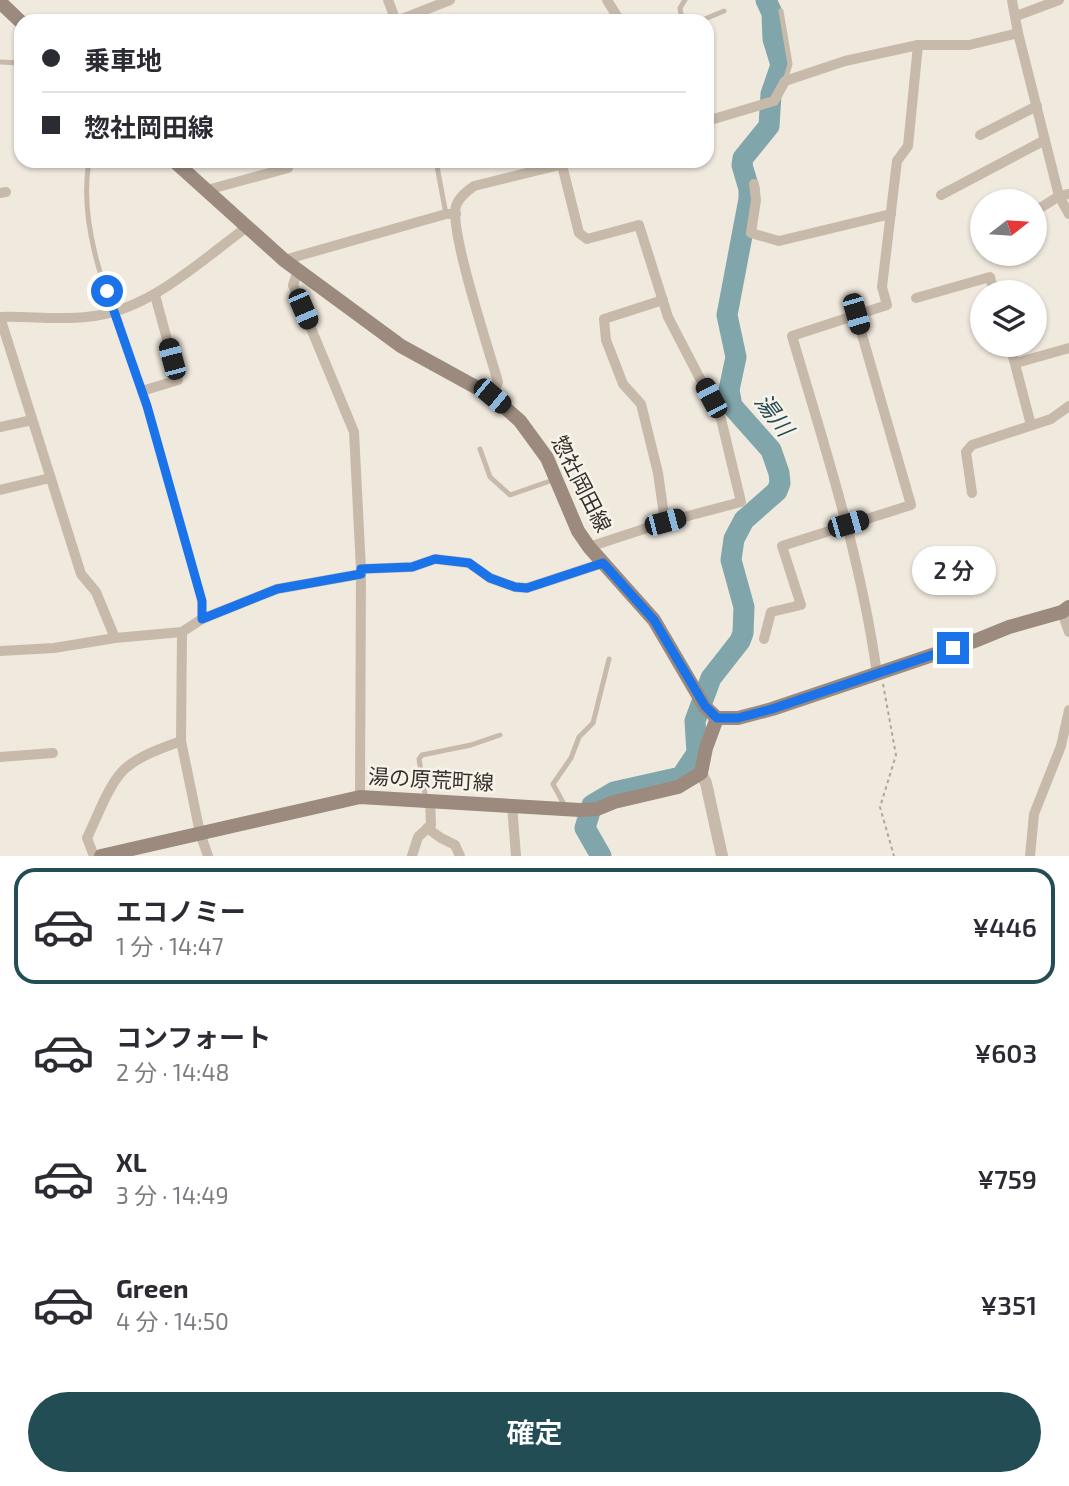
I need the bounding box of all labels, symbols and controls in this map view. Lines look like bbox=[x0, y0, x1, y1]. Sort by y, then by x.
text: 乗車地 bbox=[84, 44, 162, 75]
text: 惣社岡田線 bbox=[84, 111, 214, 142]
north arrow bbox=[970, 189, 1046, 266]
map controls bbox=[970, 189, 1047, 357]
route start bbox=[91, 275, 123, 307]
button: layers bbox=[970, 280, 1047, 357]
car bbox=[286, 286, 321, 332]
car bbox=[841, 291, 872, 337]
car bbox=[157, 336, 188, 382]
car bbox=[470, 374, 515, 418]
car bbox=[692, 375, 731, 421]
water label: 湯川 bbox=[750, 388, 802, 444]
street label: 惣社岡田線 bbox=[547, 431, 617, 536]
car bbox=[642, 506, 689, 538]
car bbox=[825, 508, 872, 540]
callout: 2 分 bbox=[911, 546, 995, 596]
text: 2 分 bbox=[933, 556, 975, 584]
route end bbox=[937, 632, 969, 664]
street label: 湯の原荒町線 bbox=[368, 763, 495, 794]
icon: car bbox=[32, 895, 95, 958]
text: エコノミー bbox=[116, 895, 246, 926]
text: ¥446 bbox=[972, 911, 1037, 942]
text: 1 分 · 14:47 bbox=[116, 932, 224, 960]
icon: car bbox=[32, 1021, 95, 1084]
text: コンフォート bbox=[116, 1021, 271, 1052]
text: ¥603 bbox=[974, 1037, 1037, 1068]
text: 2 分 · 14:48 bbox=[116, 1058, 230, 1086]
text: XL bbox=[116, 1146, 147, 1177]
icon: car bbox=[32, 1147, 95, 1210]
text: ¥759 bbox=[977, 1163, 1037, 1194]
text: 3 分 · 14:49 bbox=[116, 1181, 229, 1209]
text: Green bbox=[116, 1272, 189, 1303]
icon: car bbox=[32, 1273, 95, 1336]
text: ¥351 bbox=[981, 1289, 1037, 1320]
text: 4 分 · 14:50 bbox=[116, 1307, 229, 1335]
button: 確定 bbox=[28, 1392, 1041, 1472]

